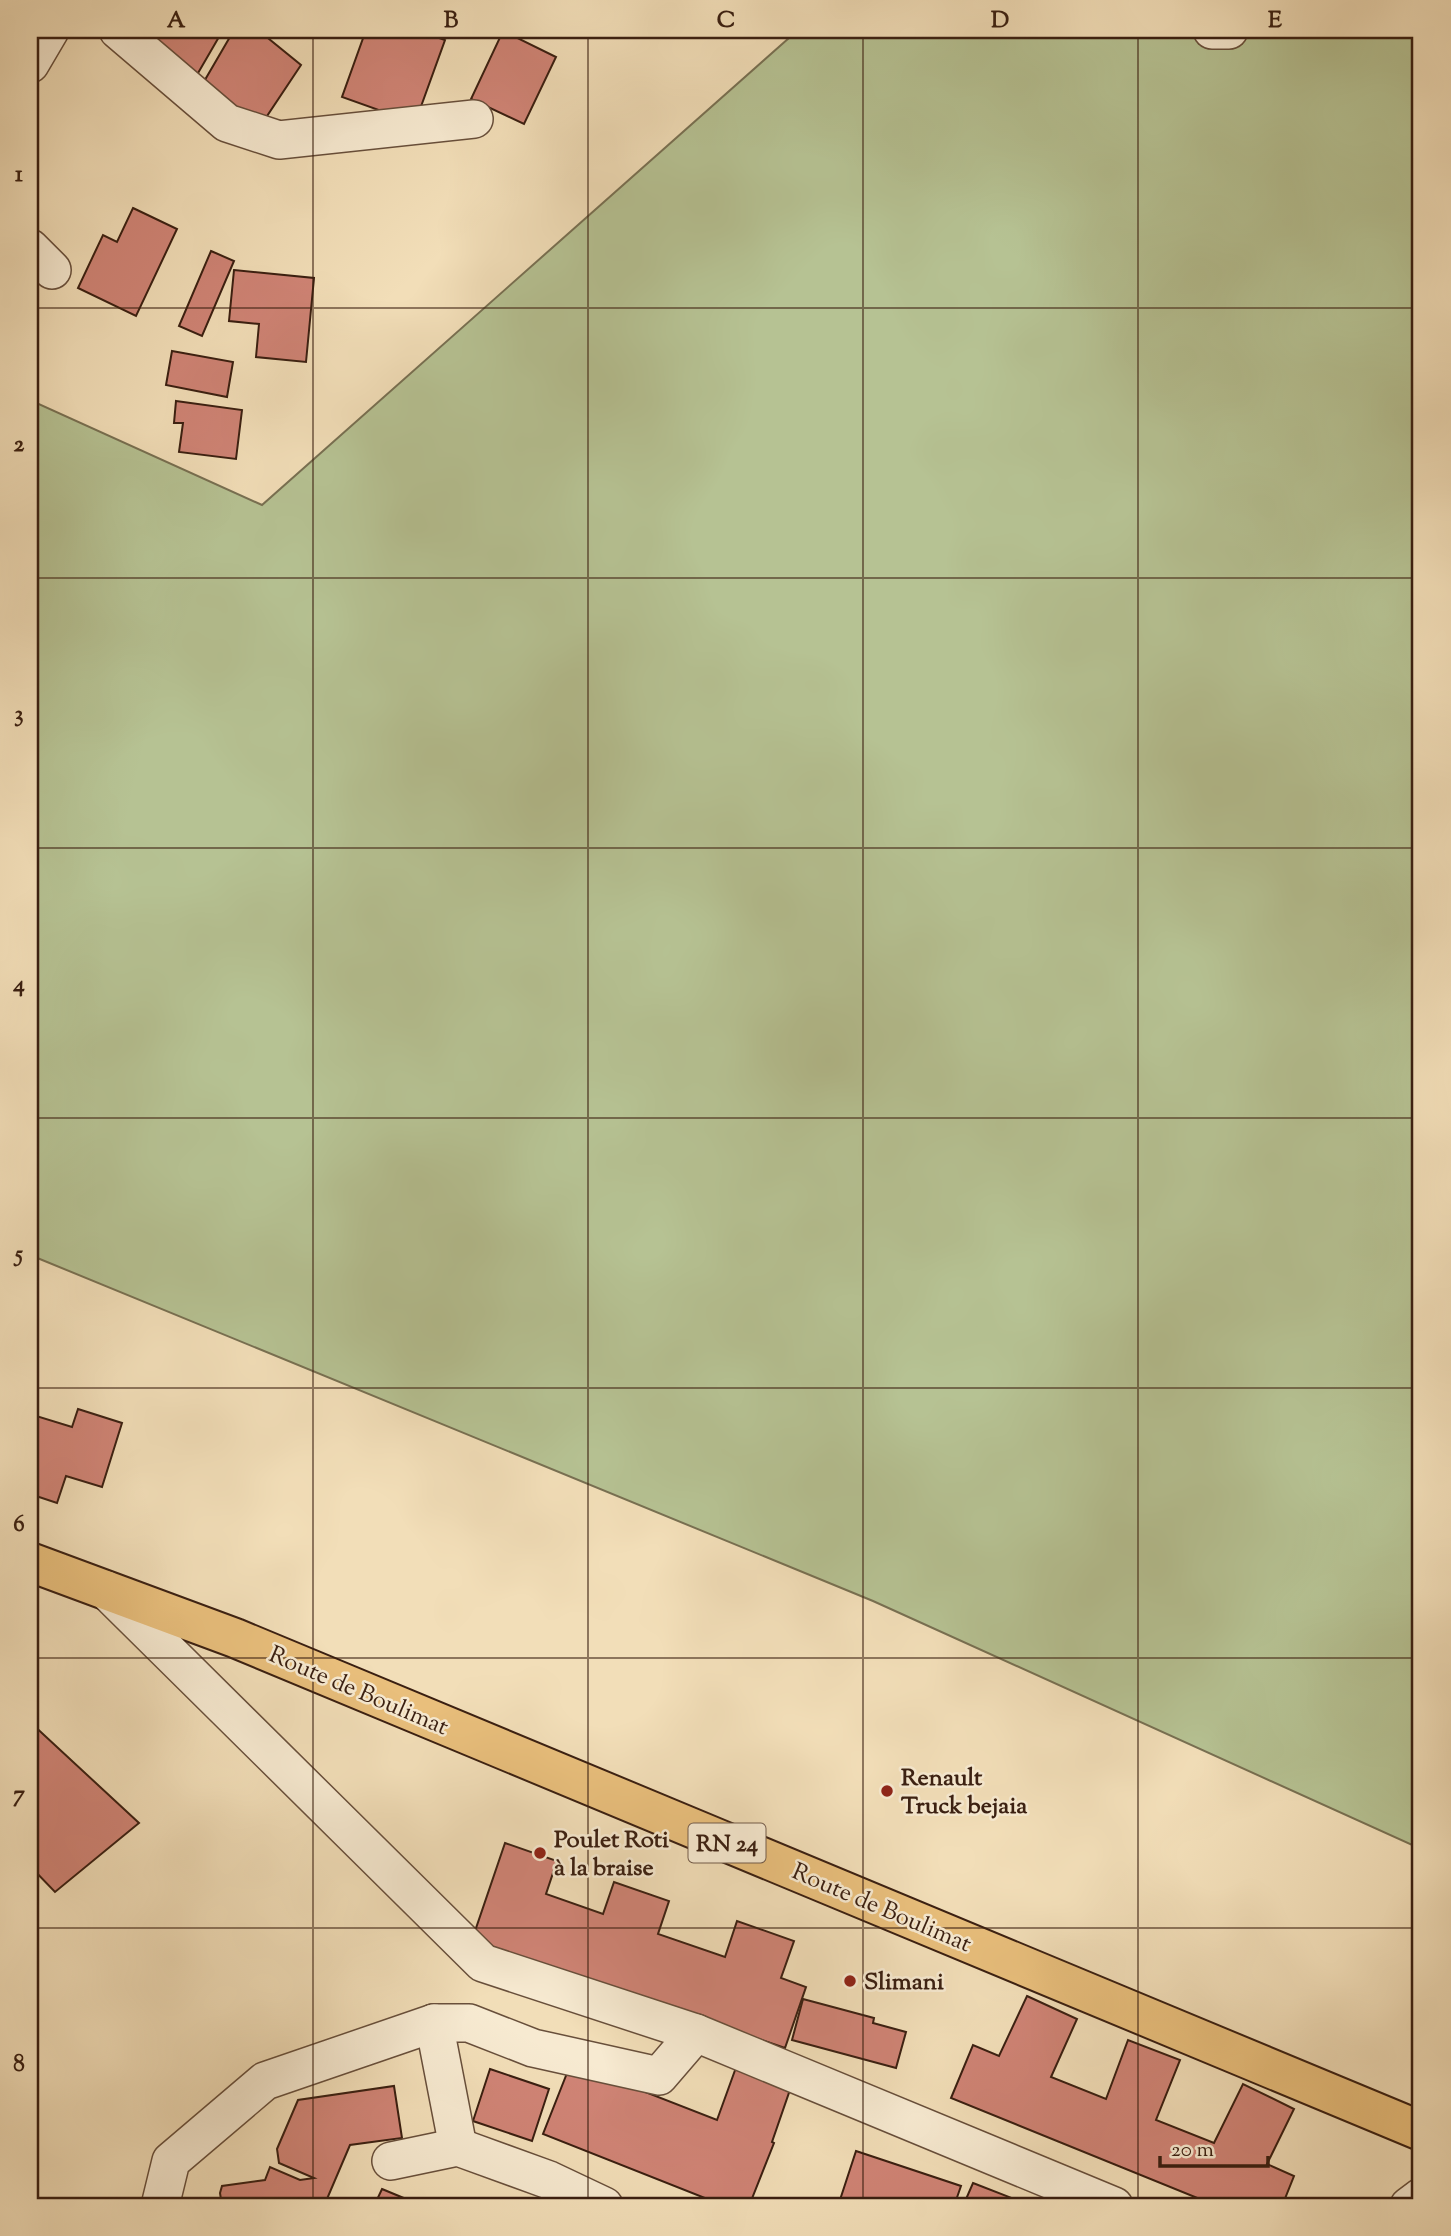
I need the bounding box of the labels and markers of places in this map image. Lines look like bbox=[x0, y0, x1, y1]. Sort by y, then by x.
place label: Renault Truck bejaia bbox=[901, 1762, 1028, 1824]
marker: Renault Truck bejaia bbox=[879, 1783, 895, 1799]
place label: Poulet Roti à la braise bbox=[554, 1824, 669, 1886]
marker: Poulet Roti à la braise bbox=[532, 1845, 548, 1861]
place label: Slimani bbox=[864, 1966, 944, 2000]
marker: Slimani bbox=[842, 1973, 858, 1989]

